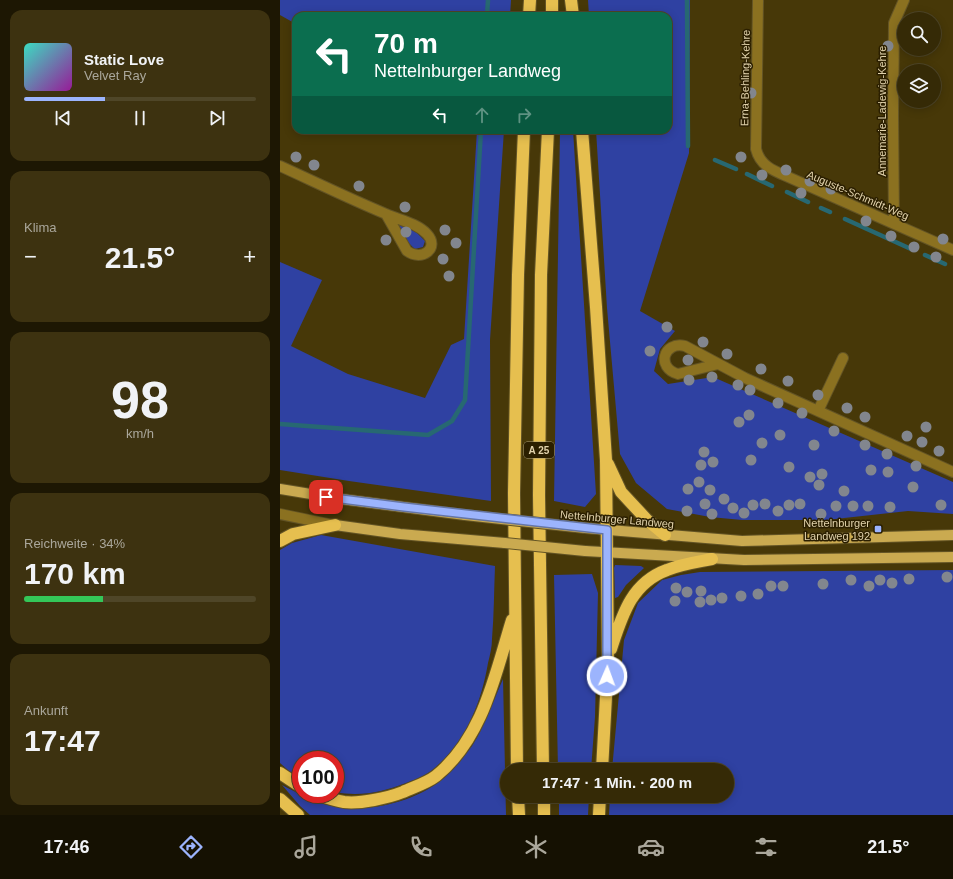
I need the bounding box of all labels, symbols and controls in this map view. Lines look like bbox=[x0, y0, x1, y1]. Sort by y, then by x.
map controls bbox=[897, 12, 941, 108]
button: search bbox=[897, 12, 941, 56]
icon: left bbox=[308, 28, 360, 80]
text: 70 m bbox=[374, 28, 438, 59]
street label: Erna-Behling-Kehre bbox=[738, 30, 752, 126]
street label: Annemarie-Ladewig-Kehre bbox=[876, 46, 888, 176]
text: Static Love bbox=[84, 51, 164, 68]
text: Nettelnburger Landweg bbox=[374, 61, 561, 81]
button: layers bbox=[897, 64, 941, 108]
text: Velvet Ray bbox=[84, 68, 146, 83]
icon: left bbox=[429, 104, 451, 126]
icon: ahead bbox=[471, 104, 493, 126]
icon: right bbox=[513, 104, 535, 126]
icon: previous bbox=[52, 107, 74, 129]
icon: pause bbox=[129, 107, 151, 129]
icon: next bbox=[206, 107, 228, 129]
street label: Auguste-Schmidt-Weg bbox=[805, 168, 911, 222]
text: Klima bbox=[24, 220, 57, 235]
text: 21.5° bbox=[105, 241, 175, 274]
text: − bbox=[24, 244, 37, 269]
text: + bbox=[243, 244, 256, 269]
text: 98 bbox=[111, 371, 169, 429]
text: km/h bbox=[126, 426, 154, 441]
road number: A 25 bbox=[524, 442, 554, 458]
pin bbox=[309, 480, 343, 514]
icon: arrive bbox=[315, 486, 337, 508]
street label: Nettelnburger Landweg bbox=[560, 508, 674, 530]
place label: Nettelnburger Landweg 192 bbox=[803, 517, 870, 542]
marker: Nettelnburger Landweg 192 bbox=[873, 524, 883, 534]
text: Reichweite · 34% bbox=[24, 536, 125, 551]
text: 170 km bbox=[24, 557, 126, 590]
position arrow bbox=[586, 655, 628, 697]
text: Ankunft bbox=[24, 703, 68, 718]
text: 17:47 bbox=[24, 724, 101, 757]
speed limit sign: 100 bbox=[292, 751, 344, 803]
text: 17:47 · 1 Min. · 200 m bbox=[542, 774, 692, 791]
icon: directions bbox=[177, 833, 205, 861]
icon: music bbox=[292, 833, 320, 861]
icon: phone bbox=[407, 833, 435, 861]
icon: climate bbox=[522, 833, 550, 861]
icon: car bbox=[637, 833, 665, 861]
icon: filters bbox=[752, 833, 780, 861]
text: 17:46 bbox=[44, 837, 90, 857]
text: 21.5° bbox=[867, 837, 909, 857]

